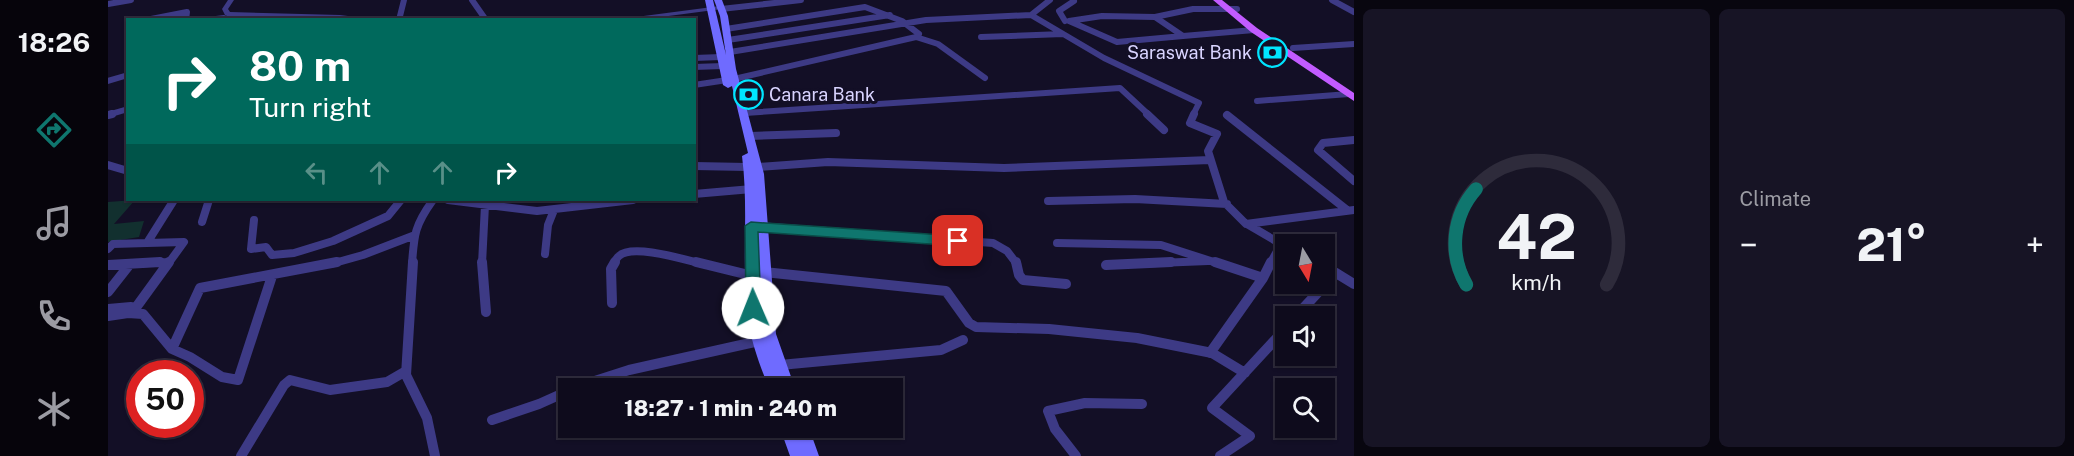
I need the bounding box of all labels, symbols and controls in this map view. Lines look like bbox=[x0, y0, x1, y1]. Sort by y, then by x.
text: 18:26 bbox=[18, 26, 90, 58]
bank icon: Saraswat Bank bbox=[1257, 37, 1289, 69]
text: 80 m bbox=[249, 41, 351, 90]
icon: right bbox=[150, 42, 228, 120]
place label: Saraswat Bank bbox=[1127, 42, 1252, 63]
bank icon: Canara Bank bbox=[732, 79, 764, 111]
place label: Canara Bank bbox=[769, 84, 875, 105]
text: Turn right bbox=[249, 91, 372, 123]
icon: directions bbox=[33, 109, 75, 151]
icon: left bbox=[300, 156, 333, 189]
icon: ahead bbox=[363, 156, 396, 189]
icon: ahead bbox=[426, 156, 459, 189]
icon: right bbox=[489, 156, 522, 189]
text: Climate bbox=[1740, 187, 1811, 211]
text: 42 bbox=[1496, 200, 1577, 273]
icon: music bbox=[33, 202, 75, 244]
pin bbox=[932, 215, 983, 266]
text: 21° bbox=[1856, 218, 1927, 271]
icon: arrive bbox=[941, 224, 974, 257]
text: − bbox=[1740, 226, 1758, 264]
text: + bbox=[2026, 226, 2044, 264]
north arrow bbox=[1275, 234, 1335, 294]
map controls bbox=[1275, 234, 1335, 438]
text: km/h bbox=[1511, 270, 1561, 295]
position arrow bbox=[721, 276, 785, 340]
icon: phone bbox=[33, 295, 75, 337]
button: sound bbox=[1275, 306, 1335, 366]
speed limit sign: 50 bbox=[126, 360, 204, 438]
button: search bbox=[1275, 378, 1335, 438]
icon: climate bbox=[33, 388, 75, 430]
text: 18:27 · 1 min · 240 m bbox=[624, 395, 837, 421]

